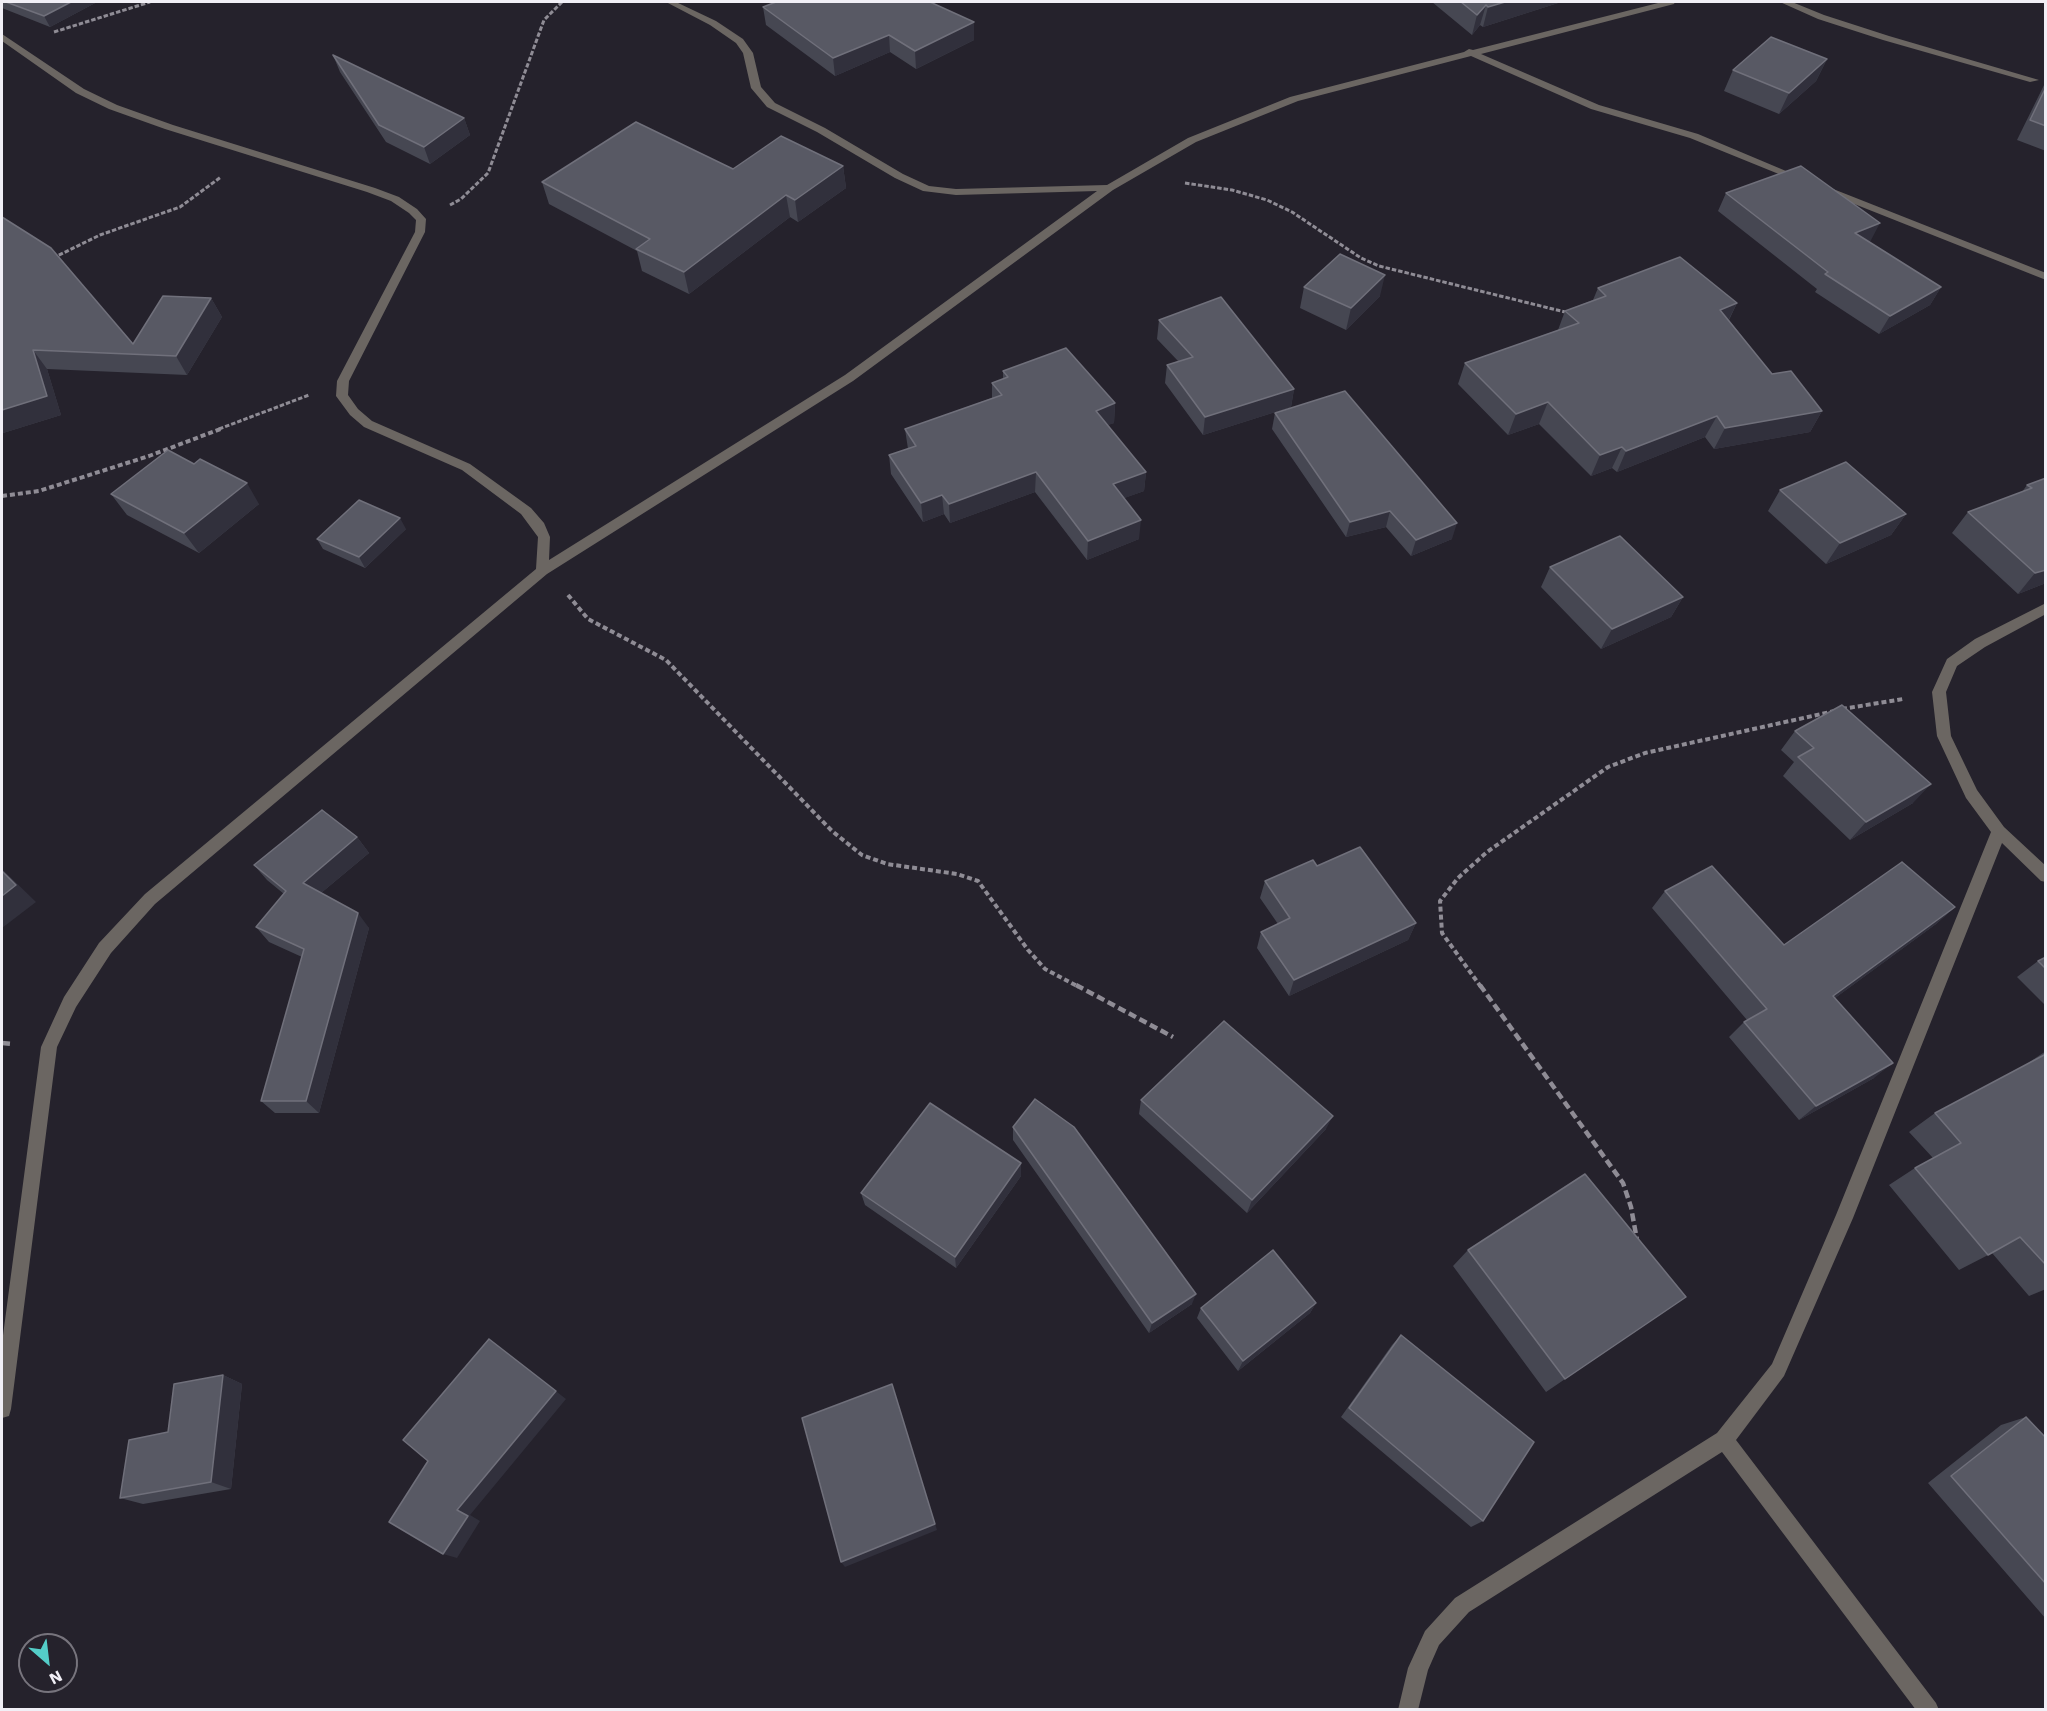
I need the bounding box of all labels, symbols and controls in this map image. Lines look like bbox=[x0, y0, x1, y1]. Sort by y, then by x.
north arrow bbox=[18, 1633, 78, 1693]
text: N bbox=[46, 1666, 65, 1689]

